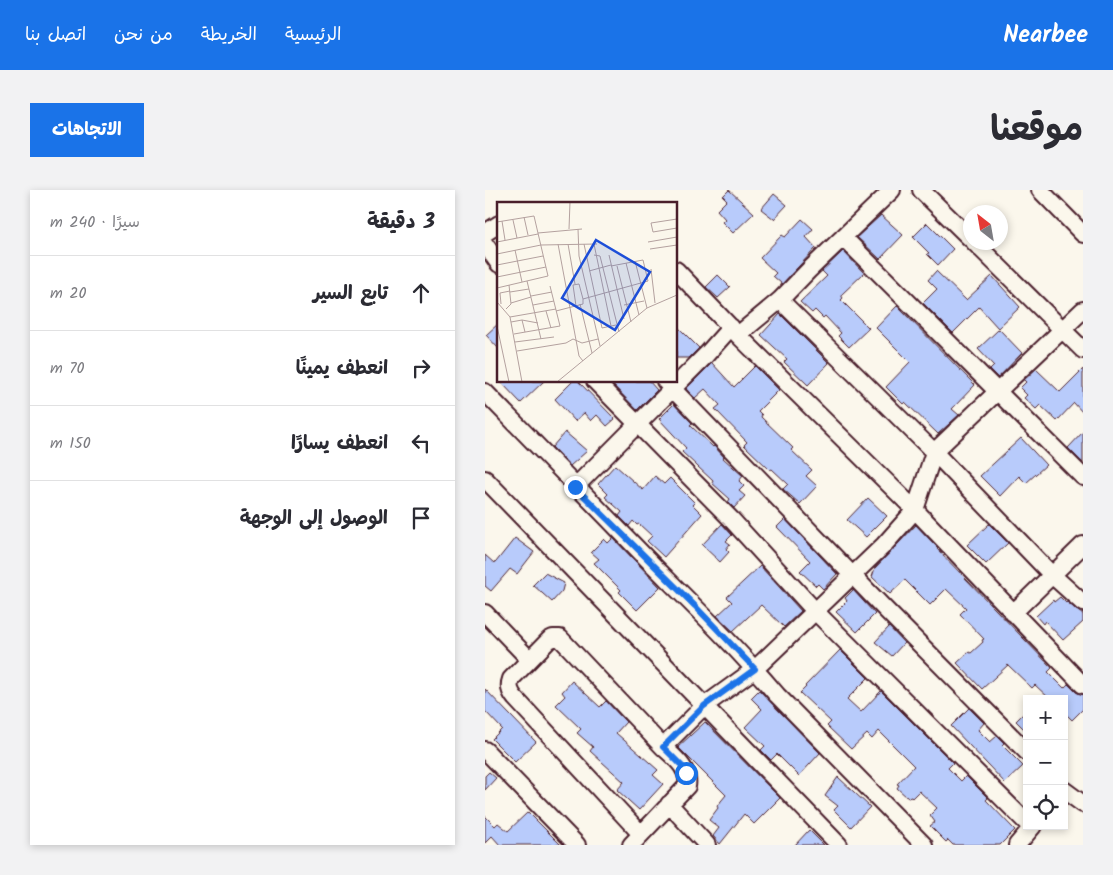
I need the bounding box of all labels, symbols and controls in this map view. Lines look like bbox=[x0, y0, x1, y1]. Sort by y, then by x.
text: Nearbee bbox=[1003, 16, 1088, 55]
text: اتصل بنا bbox=[25, 21, 86, 50]
text: من نحن bbox=[114, 21, 173, 50]
text: الخريطة bbox=[201, 21, 257, 50]
text: الرئيسية bbox=[285, 21, 341, 50]
button: الاتجاهات bbox=[30, 103, 144, 157]
text: موقعنا bbox=[990, 103, 1083, 159]
inset map bbox=[497, 202, 677, 382]
north arrow bbox=[963, 205, 1008, 250]
text: 3 دقيقة bbox=[367, 206, 435, 239]
text: سيرًا · 240 m bbox=[50, 210, 140, 235]
text: تابع السير bbox=[313, 279, 388, 309]
icon: ahead bbox=[407, 279, 435, 307]
text: 20 m bbox=[50, 281, 86, 306]
text: انعطف يمينًا bbox=[296, 354, 388, 384]
icon: right bbox=[407, 354, 435, 382]
text: 70 m bbox=[50, 356, 85, 381]
text: انعطف يسارًا bbox=[291, 429, 388, 459]
icon: left bbox=[407, 429, 435, 457]
text: 150 m bbox=[50, 431, 91, 456]
route end bbox=[564, 476, 587, 499]
text: الوصول إلى الوجهة bbox=[240, 504, 388, 534]
icon: arrive bbox=[407, 504, 435, 532]
map controls bbox=[1023, 695, 1068, 830]
button: + bbox=[1023, 695, 1068, 740]
button: − bbox=[1023, 740, 1068, 785]
route start bbox=[675, 762, 698, 785]
button: locate bbox=[1023, 785, 1068, 830]

